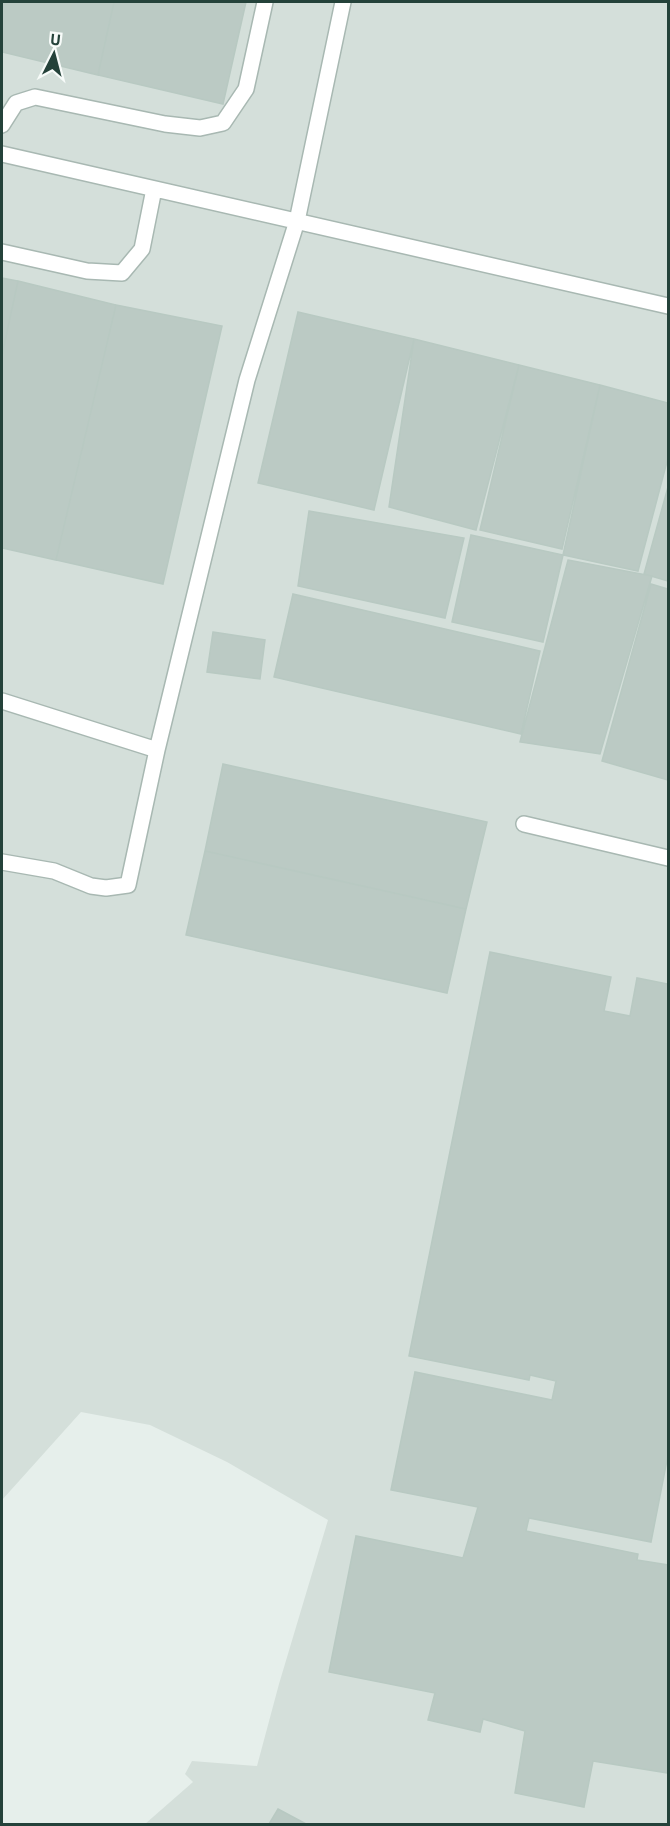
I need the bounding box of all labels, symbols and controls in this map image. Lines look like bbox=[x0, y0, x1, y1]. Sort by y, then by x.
north arrow bbox=[24, 24, 84, 84]
text: U bbox=[49, 27, 62, 52]

